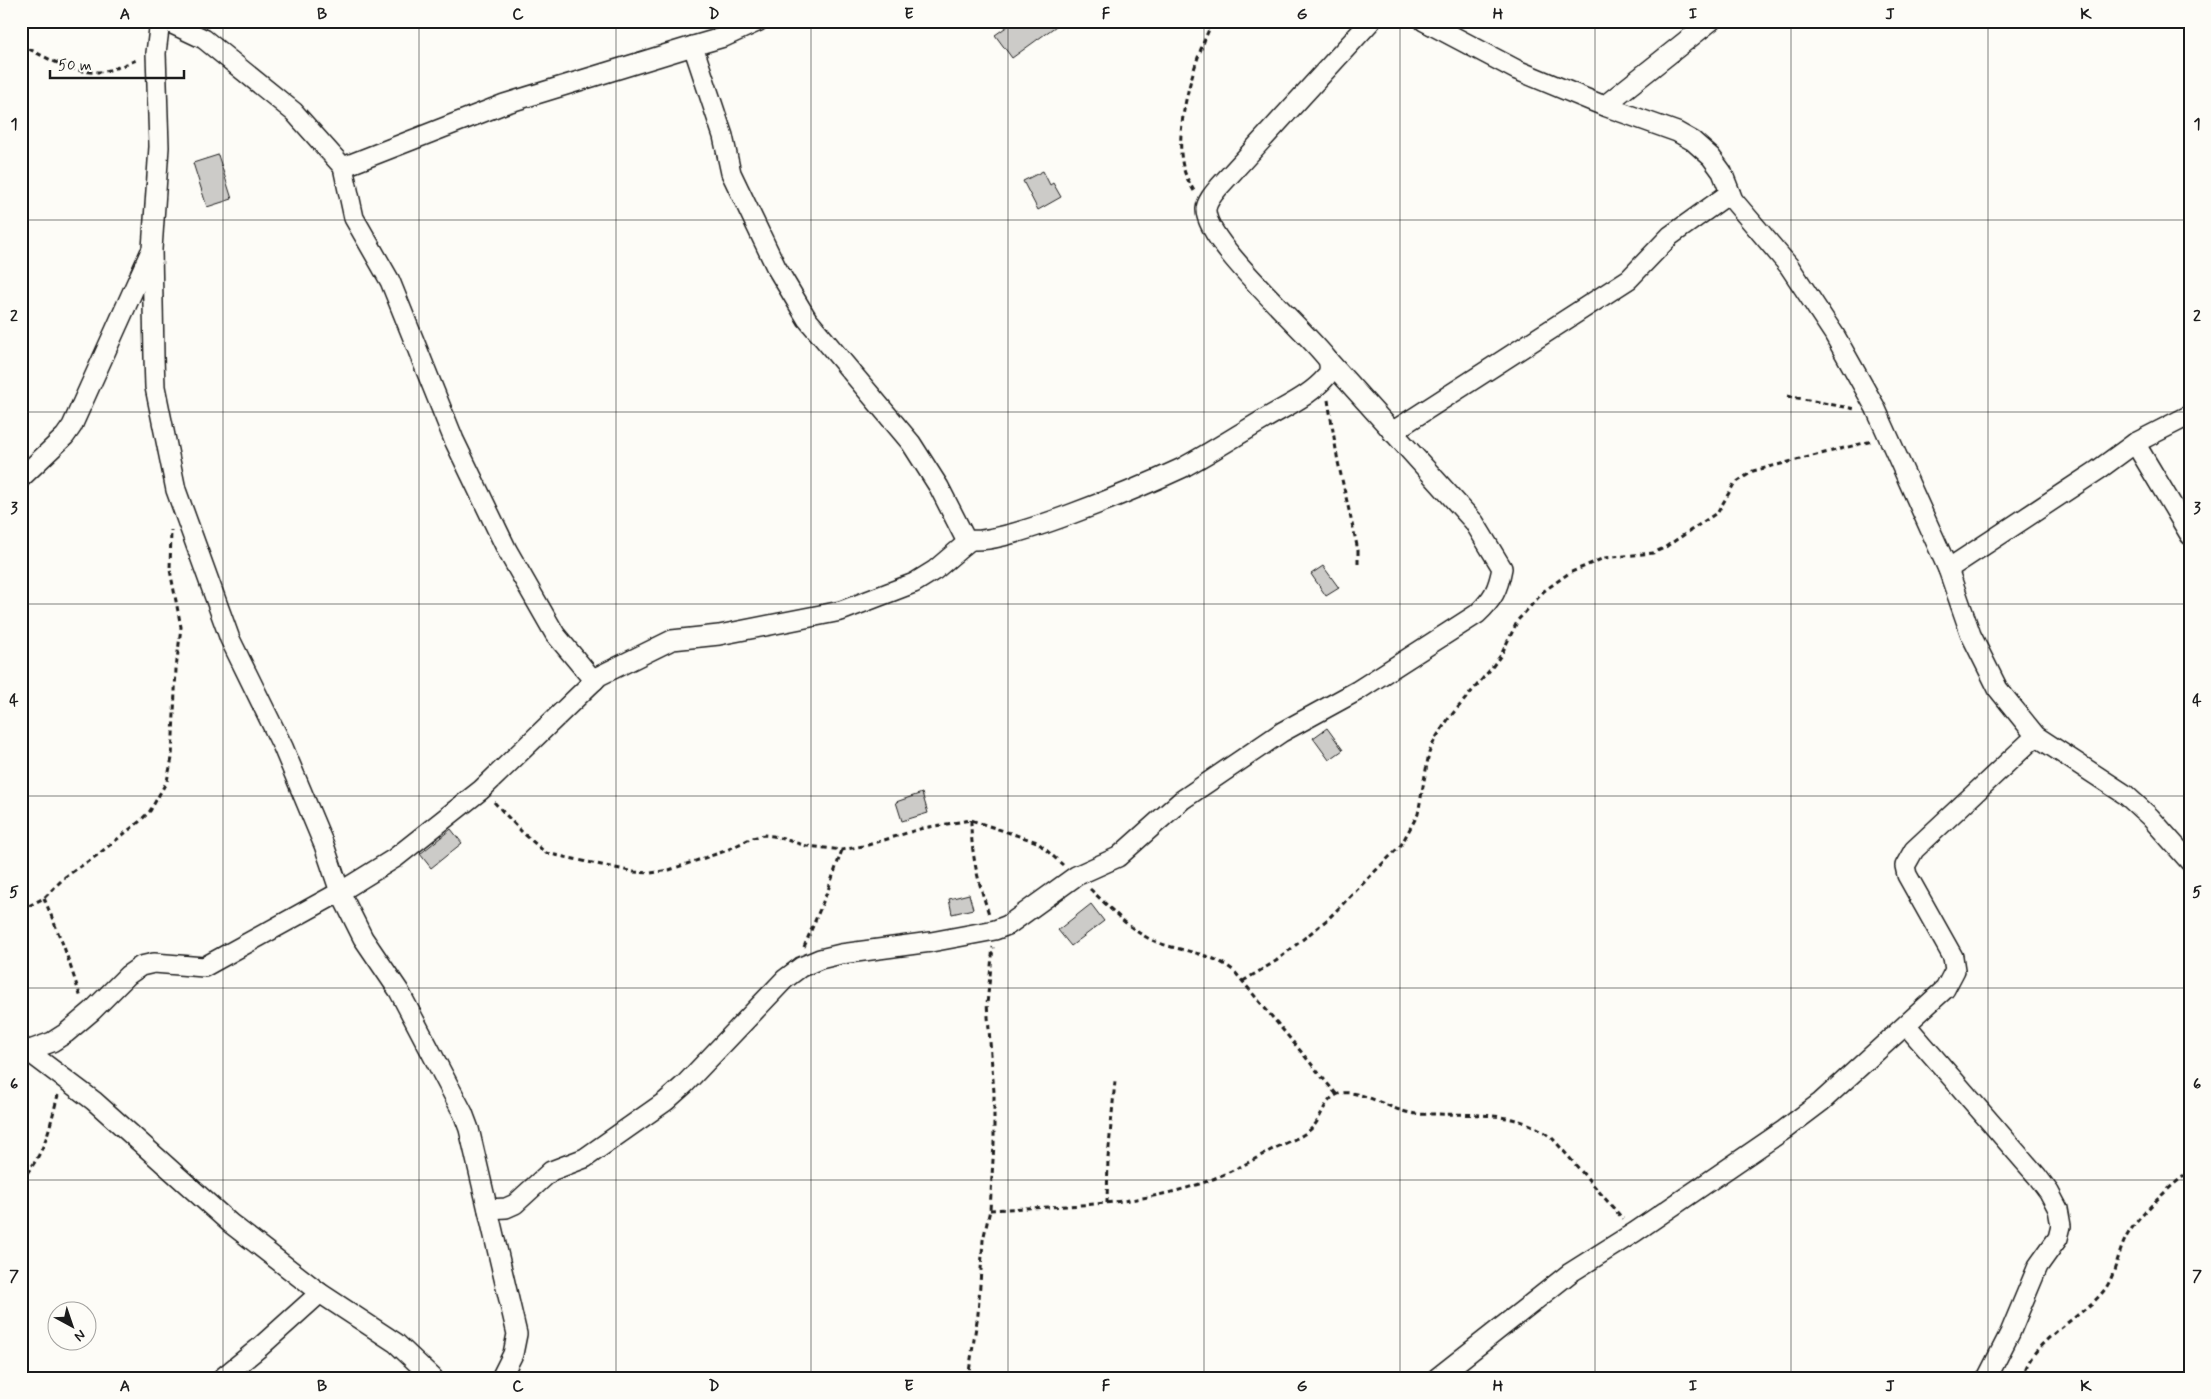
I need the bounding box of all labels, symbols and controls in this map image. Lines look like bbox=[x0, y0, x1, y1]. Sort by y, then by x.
text: A bbox=[120, 4, 130, 25]
text: B bbox=[317, 4, 327, 25]
text: C bbox=[512, 4, 524, 25]
text: D bbox=[708, 4, 720, 25]
text: E bbox=[904, 4, 914, 25]
text: F bbox=[1102, 4, 1111, 25]
text: G bbox=[1297, 4, 1308, 25]
text: H bbox=[1493, 4, 1504, 25]
text: I bbox=[1689, 4, 1698, 25]
text: J bbox=[1885, 4, 1895, 25]
text: K bbox=[2080, 4, 2092, 25]
scale bar bbox=[50, 48, 184, 80]
text: 50 m bbox=[58, 56, 92, 76]
text: 1 bbox=[10, 114, 18, 135]
text: 1 bbox=[2193, 114, 2201, 135]
text: 2 bbox=[10, 306, 18, 327]
text: 2 bbox=[2193, 306, 2201, 327]
text: 3 bbox=[10, 498, 18, 519]
text: 3 bbox=[2193, 498, 2201, 519]
text: 4 bbox=[9, 690, 19, 711]
text: 4 bbox=[2192, 690, 2202, 711]
text: 5 bbox=[9, 882, 19, 903]
text: 5 bbox=[2192, 882, 2202, 903]
text: 6 bbox=[10, 1074, 18, 1095]
text: 6 bbox=[2193, 1074, 2201, 1095]
text: 7 bbox=[9, 1266, 19, 1287]
text: 7 bbox=[2192, 1266, 2202, 1287]
north arrow bbox=[48, 1302, 98, 1352]
text: N bbox=[70, 1325, 89, 1345]
text: A bbox=[120, 1376, 130, 1397]
text: B bbox=[317, 1376, 327, 1397]
text: C bbox=[512, 1376, 524, 1397]
text: D bbox=[708, 1376, 720, 1397]
text: E bbox=[904, 1376, 914, 1397]
text: F bbox=[1102, 1376, 1111, 1397]
text: G bbox=[1297, 1376, 1308, 1397]
text: H bbox=[1493, 1376, 1504, 1397]
text: I bbox=[1689, 1376, 1698, 1397]
text: J bbox=[1885, 1376, 1895, 1397]
text: K bbox=[2080, 1376, 2092, 1397]

